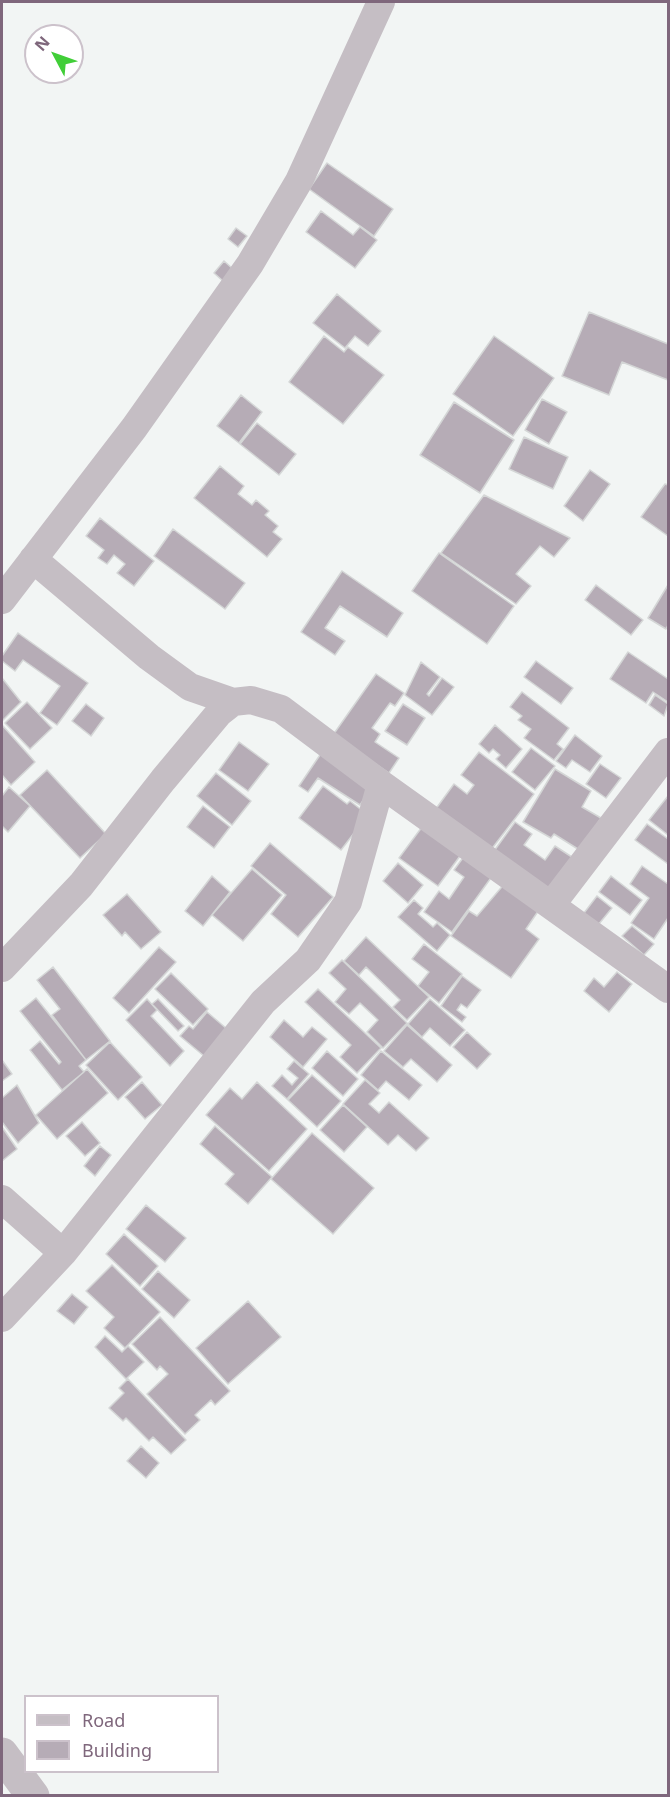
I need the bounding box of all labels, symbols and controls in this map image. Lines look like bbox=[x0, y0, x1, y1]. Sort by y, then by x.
north arrow bbox=[24, 24, 84, 84]
text: N bbox=[29, 31, 54, 56]
legend bbox=[24, 1695, 219, 1773]
text: Road bbox=[82, 1708, 125, 1732]
text: Building bbox=[82, 1738, 152, 1762]

